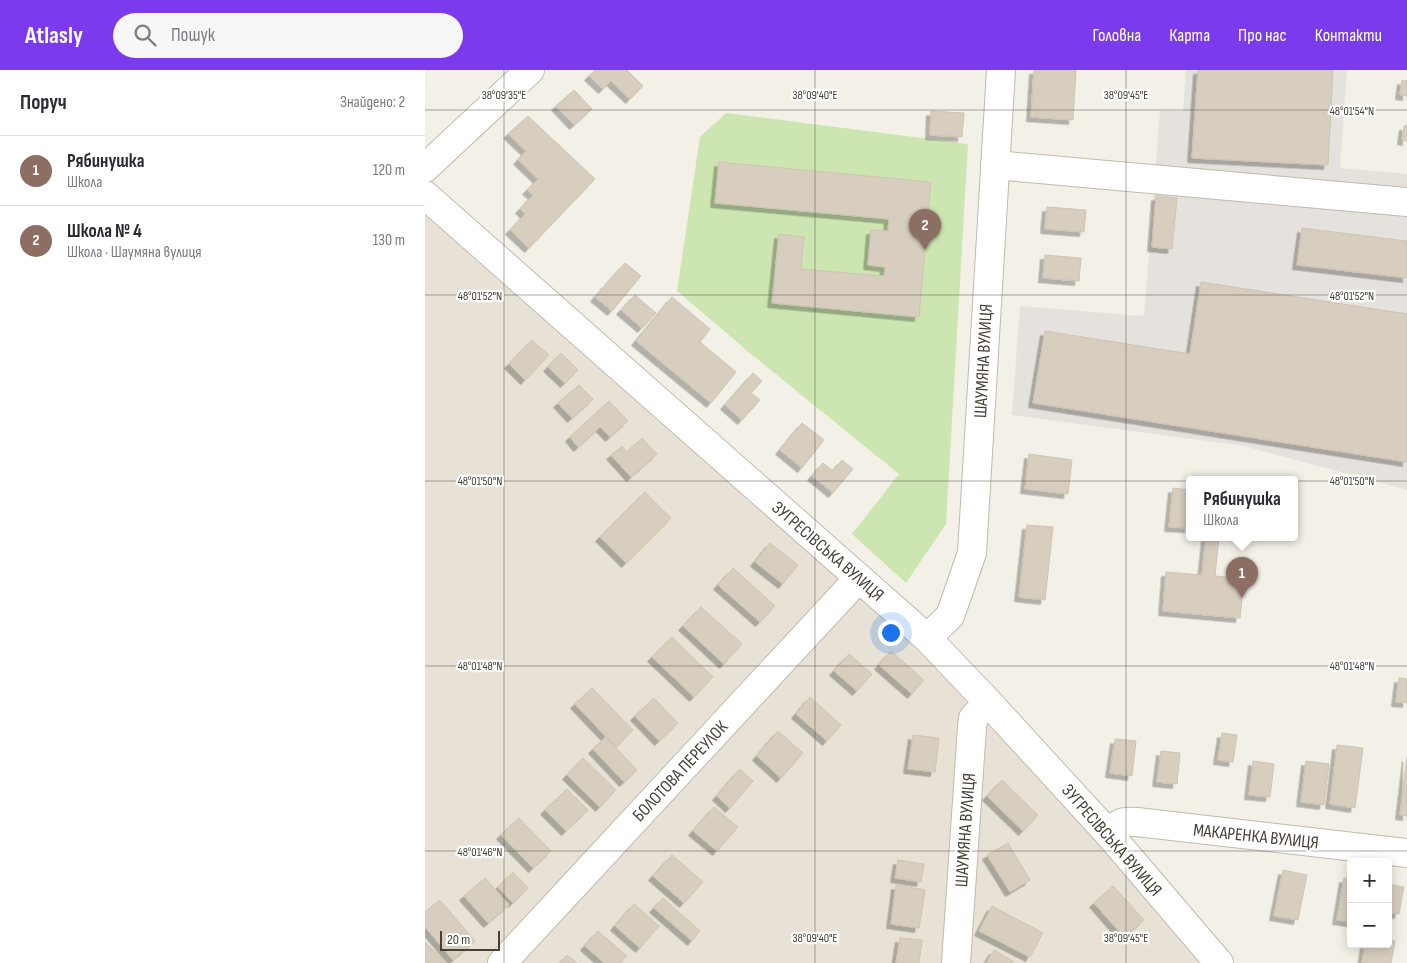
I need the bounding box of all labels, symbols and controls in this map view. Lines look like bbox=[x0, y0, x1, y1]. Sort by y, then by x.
search box bbox=[113, 13, 463, 58]
text: Atlasly bbox=[25, 21, 83, 50]
icon: search bbox=[131, 21, 159, 49]
text: Пошук bbox=[171, 24, 215, 47]
text: Головна bbox=[1093, 25, 1141, 46]
text: Карта bbox=[1169, 25, 1210, 46]
text: Про нас bbox=[1238, 25, 1287, 46]
text: Контакти bbox=[1315, 25, 1382, 46]
text: 38°09'35"E bbox=[482, 88, 526, 103]
text: 38°09'40"E bbox=[792, 88, 838, 103]
text: 38°09'45"E bbox=[1104, 88, 1148, 103]
text: Поруч bbox=[20, 90, 67, 115]
text: Знайдено: 2 bbox=[340, 93, 405, 112]
text: 48°01'54"N bbox=[1330, 104, 1374, 119]
text: Рябинушка bbox=[67, 150, 144, 173]
text: 1 bbox=[33, 161, 39, 180]
text: 120 m bbox=[373, 161, 405, 180]
text: Школа bbox=[67, 173, 103, 192]
pin: 2 bbox=[909, 209, 941, 250]
text: Школа № 4 bbox=[67, 220, 142, 243]
text: 2 bbox=[32, 231, 40, 250]
text: 130 m bbox=[373, 231, 405, 250]
text: Школа · Шаумяна вулиця bbox=[67, 243, 202, 262]
text: 48°01'52"N bbox=[458, 289, 502, 304]
text: 48°01'52"N bbox=[1330, 289, 1374, 304]
street label: ШАУМЯНА ВУЛИЦЯ bbox=[970, 303, 997, 419]
text: 48°01'50"N bbox=[458, 474, 502, 489]
text: 48°01'50"N bbox=[1330, 474, 1374, 489]
popup bbox=[1186, 476, 1298, 541]
text: Рябинушка bbox=[1203, 488, 1281, 511]
street label: ЗУГРЕСІВСЬКА ВУЛИЦЯ bbox=[767, 497, 888, 606]
text: Школа bbox=[1203, 511, 1239, 530]
pin: 1 bbox=[1226, 557, 1258, 598]
your location bbox=[878, 620, 904, 646]
text: 48°01'48"N bbox=[458, 659, 502, 674]
text: 48°01'48"N bbox=[1330, 659, 1374, 674]
street label: БОЛОТОВА ПЕРЕУЛОК bbox=[628, 716, 733, 826]
street label: ШАУМЯНА ВУЛИЦЯ bbox=[951, 772, 980, 888]
street label: ЗУГРЕСІВСЬКА ВУЛИЦЯ bbox=[1057, 780, 1166, 901]
street label: МАКАРЕНКА ВУЛИЦЯ bbox=[1192, 819, 1320, 854]
text: 48°01'46"N bbox=[458, 845, 502, 860]
map controls bbox=[1347, 858, 1392, 948]
button: + bbox=[1347, 858, 1392, 903]
button: − bbox=[1347, 903, 1392, 948]
scale bar bbox=[440, 928, 500, 951]
text: 20 m bbox=[447, 931, 470, 948]
text: 38°09'40"E bbox=[792, 931, 838, 946]
text: 38°09'45"E bbox=[1104, 931, 1148, 946]

